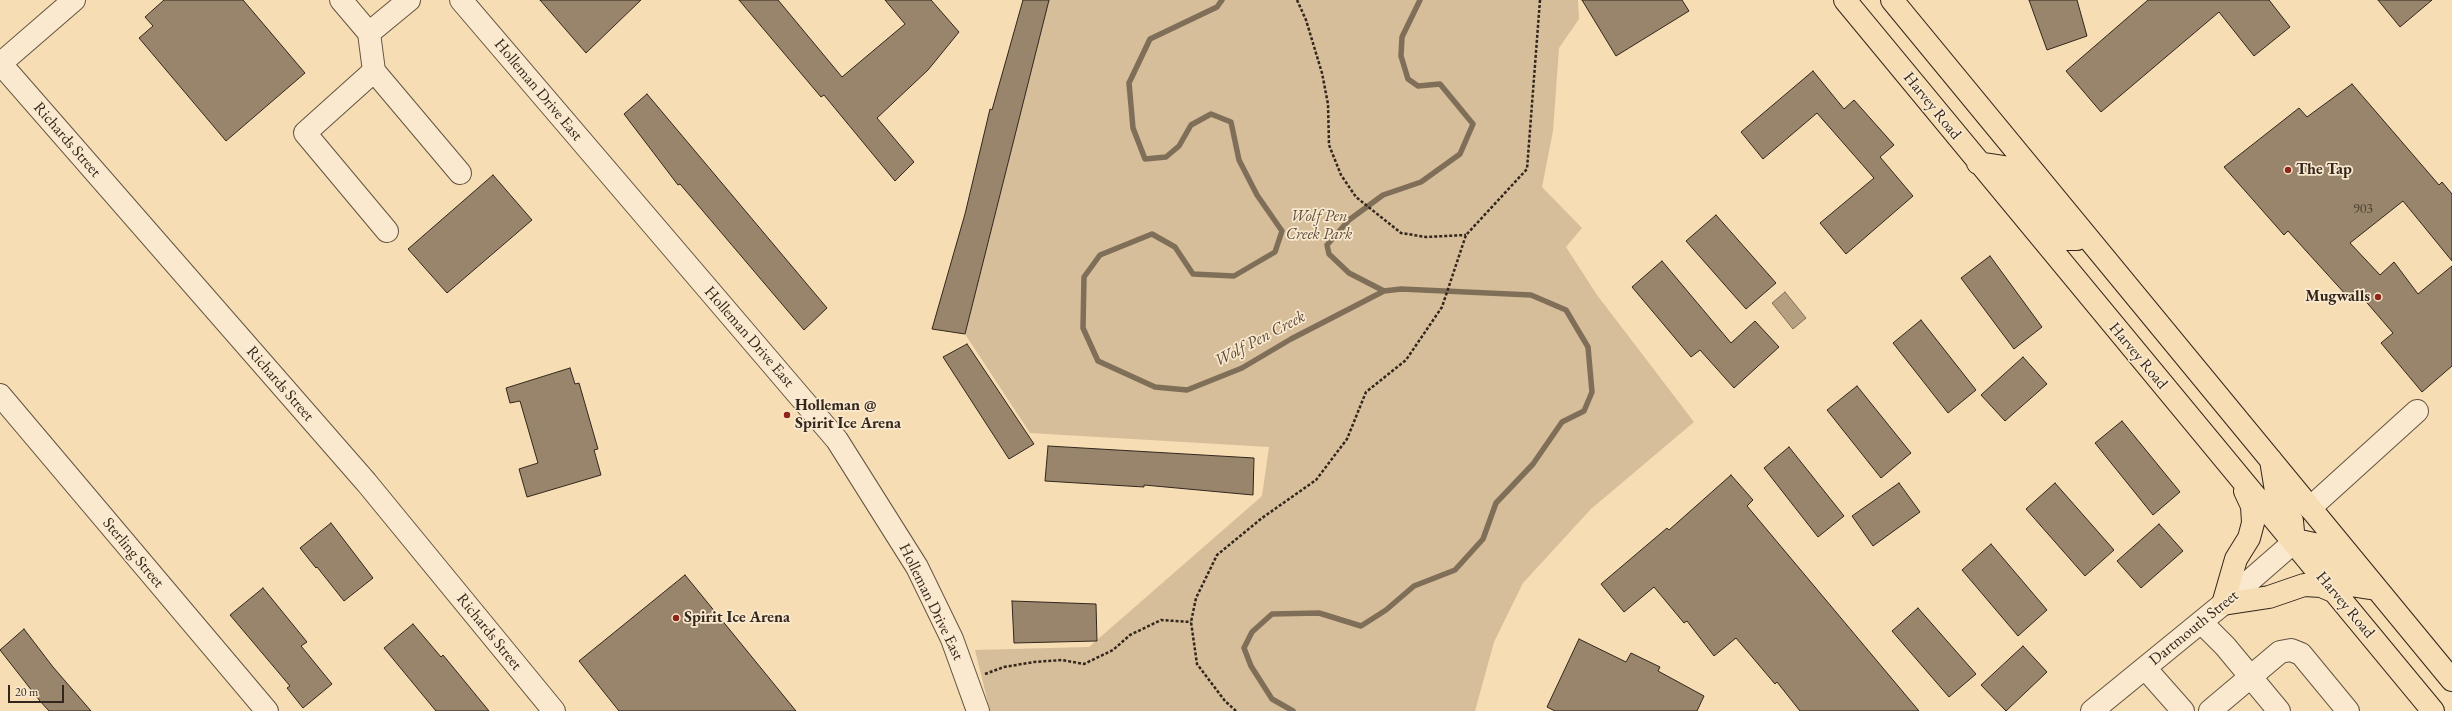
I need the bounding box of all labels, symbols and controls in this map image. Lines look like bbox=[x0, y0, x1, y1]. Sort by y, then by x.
street label: Holleman Drive East bbox=[490, 35, 586, 145]
street label: Harvey Road bbox=[1899, 68, 1965, 144]
street label: Richards Street bbox=[29, 98, 105, 182]
place label: The Tap bbox=[2296, 160, 2352, 180]
marker: The Tap bbox=[2283, 165, 2293, 175]
house number: 903 bbox=[2353, 201, 2373, 217]
park label: Wolf Pen Creek Park bbox=[1286, 207, 1352, 245]
street label: Holleman Drive East bbox=[700, 283, 798, 391]
place label: Mugwalls bbox=[2305, 287, 2370, 307]
marker: Mugwalls bbox=[2373, 292, 2383, 302]
water label: Wolf Pen Creek bbox=[1211, 307, 1309, 371]
street label: Harvey Road bbox=[2105, 319, 2171, 393]
street label: Richards Street bbox=[242, 342, 318, 426]
place label: Holleman @ Spirit Ice Arena bbox=[795, 396, 901, 434]
marker: Holleman @ Spirit Ice Arena bbox=[782, 410, 792, 420]
street label: Sterling Street bbox=[98, 514, 168, 592]
street label: Holleman Drive East bbox=[894, 540, 968, 664]
street label: Harvey Road bbox=[2312, 568, 2378, 642]
street label: Dartmouth Street bbox=[2146, 586, 2242, 670]
street label: Richards Street bbox=[452, 590, 526, 674]
place label: Spirit Ice Arena bbox=[684, 608, 790, 628]
marker: Spirit Ice Arena bbox=[671, 613, 681, 623]
scale bar bbox=[10, 677, 66, 703]
text: 20 m bbox=[15, 684, 38, 700]

